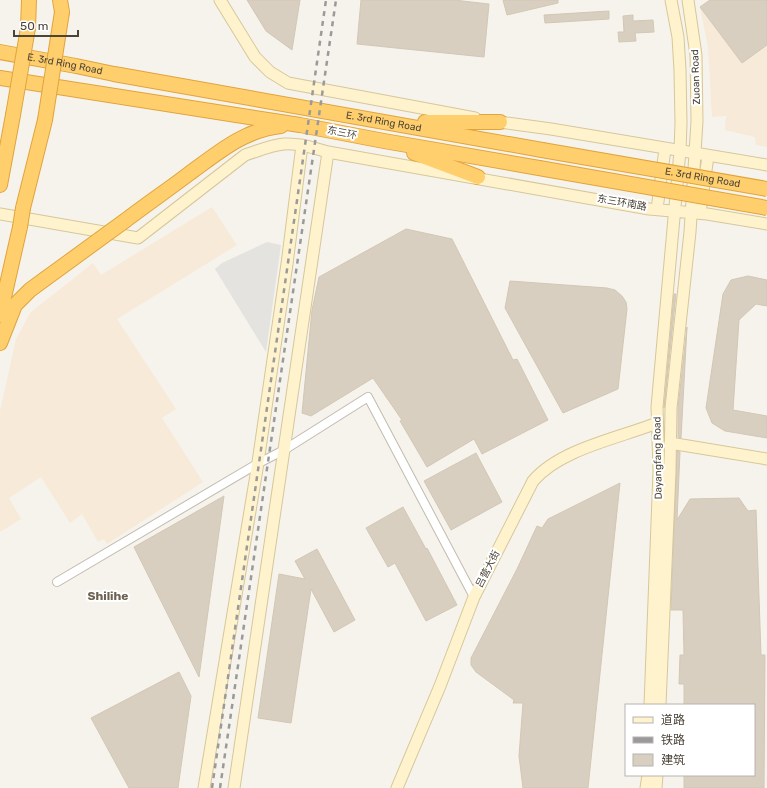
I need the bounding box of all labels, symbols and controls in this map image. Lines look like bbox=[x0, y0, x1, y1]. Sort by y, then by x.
scale bar bbox=[14, 12, 78, 38]
text: 50 m bbox=[20, 19, 48, 33]
street label: Zuoan Road bbox=[689, 49, 703, 105]
street label: E. 3rd Ring Road bbox=[26, 51, 104, 77]
street label: E. 3rd Ring Road bbox=[345, 109, 422, 134]
street label: 东三环 bbox=[326, 124, 358, 142]
street label: E. 3rd Ring Road bbox=[664, 165, 741, 190]
street label: 东三环南路 bbox=[596, 193, 648, 213]
street label: Dayangfang Road bbox=[651, 417, 665, 499]
street label: 吕营大街 bbox=[474, 548, 502, 590]
district label: Shilihe bbox=[88, 589, 128, 603]
legend bbox=[625, 704, 755, 776]
text: 道路 bbox=[661, 713, 685, 727]
text: 铁路 bbox=[661, 733, 685, 747]
text: 建筑 bbox=[661, 753, 685, 767]

